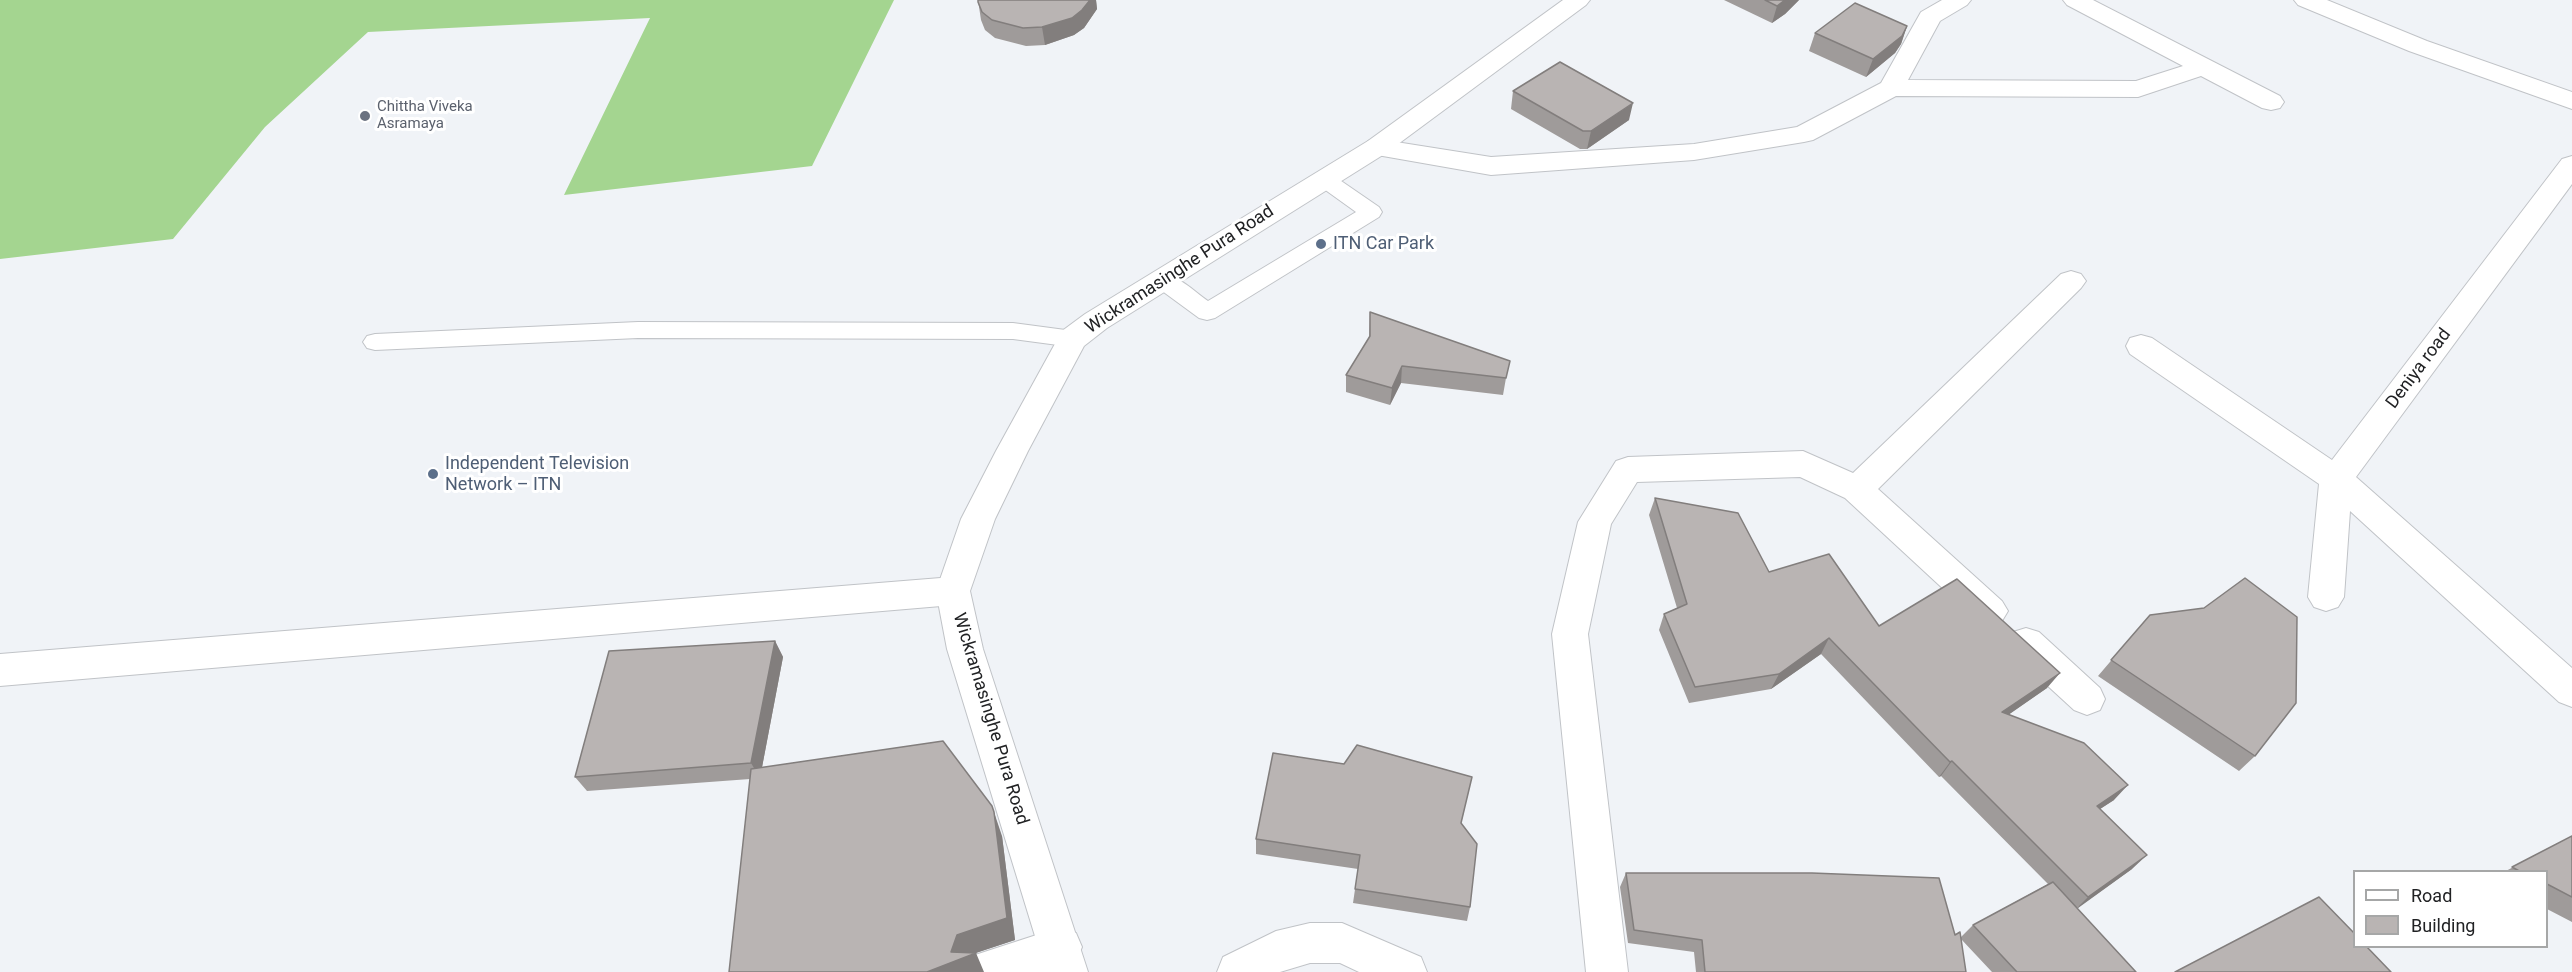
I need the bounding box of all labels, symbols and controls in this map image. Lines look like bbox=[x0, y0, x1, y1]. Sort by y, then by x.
place label: Chittha Viveka Asramaya bbox=[377, 98, 473, 133]
marker: Chittha Viveka Asramaya bbox=[358, 109, 372, 123]
street label: Wickramasinghe Pura Road bbox=[1082, 201, 1278, 339]
place label: ITN Car Park bbox=[1333, 233, 1434, 255]
marker: ITN Car Park bbox=[1314, 237, 1328, 251]
street label: Deniya road bbox=[2382, 325, 2456, 413]
place label: Independent Television Network – ITN bbox=[445, 453, 629, 496]
marker: Independent Television Network – ITN bbox=[426, 467, 440, 481]
street label: Wickramasinghe Pura Road bbox=[947, 611, 1033, 827]
legend bbox=[2353, 870, 2548, 948]
text: Road bbox=[2411, 885, 2452, 906]
text: Building bbox=[2411, 915, 2475, 936]

